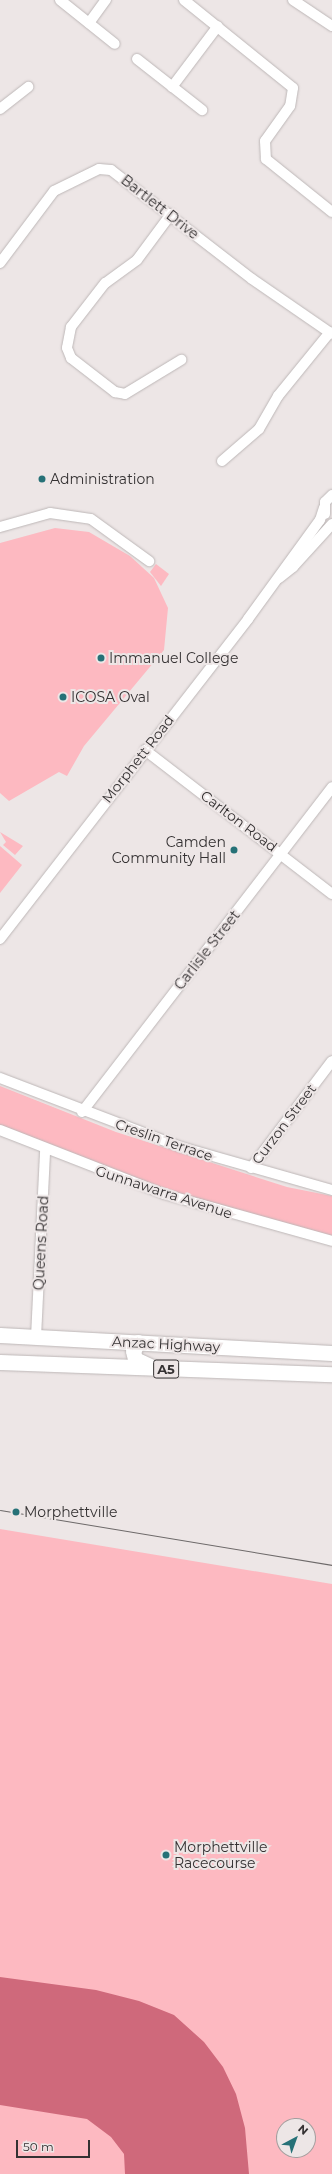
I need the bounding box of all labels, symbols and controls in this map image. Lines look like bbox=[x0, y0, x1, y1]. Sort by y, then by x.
street label: Bartlett Drive bbox=[118, 171, 202, 243]
place label: Administration bbox=[50, 471, 155, 487]
marker: Administration bbox=[37, 474, 47, 484]
place label: Immanuel College bbox=[109, 650, 238, 666]
marker: Immanuel College bbox=[96, 653, 106, 663]
place label: ICOSA Oval bbox=[71, 689, 150, 705]
marker: ICOSA Oval bbox=[58, 692, 68, 702]
street label: Morphett Road bbox=[99, 712, 177, 806]
street label: Carlton Road bbox=[198, 787, 280, 855]
place label: Camden Community Hall bbox=[112, 834, 226, 866]
marker: Camden Community Hall bbox=[229, 845, 239, 855]
street label: Carlisle Street bbox=[171, 907, 243, 993]
street label: Curzon Street bbox=[248, 1081, 320, 1167]
street label: Creslin Terrace bbox=[113, 1115, 215, 1165]
street label: Gunnawarra Avenue bbox=[93, 1162, 235, 1222]
street label: Queens Road bbox=[30, 1195, 52, 1291]
street label: Anzac Highway bbox=[112, 1333, 220, 1355]
road number: A5 bbox=[153, 1358, 179, 1380]
place label: Morphettville bbox=[24, 1504, 117, 1520]
marker: Morphettville bbox=[11, 1507, 21, 1517]
place label: Morphettville Racecourse bbox=[174, 1839, 267, 1872]
marker: Morphettville Racecourse bbox=[161, 1850, 171, 1860]
north arrow bbox=[276, 2118, 316, 2158]
text: N bbox=[295, 2121, 311, 2138]
scale bar bbox=[18, 2132, 92, 2158]
text: 50 m bbox=[23, 2139, 54, 2154]

